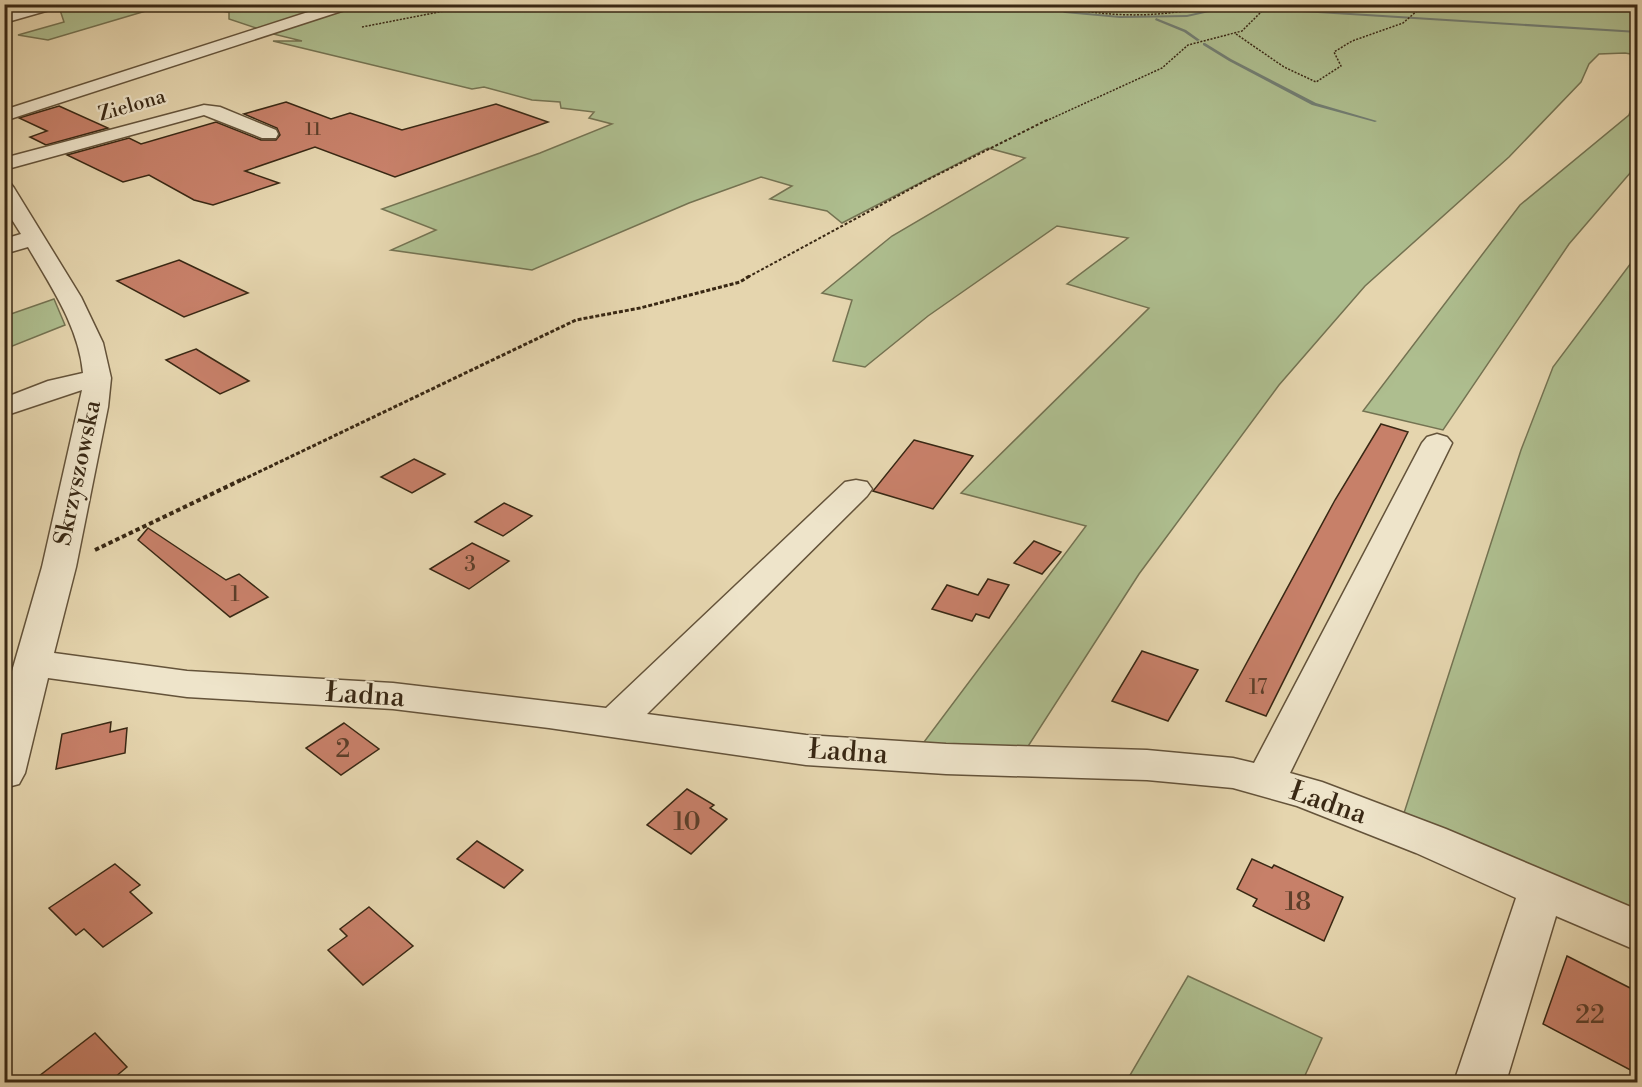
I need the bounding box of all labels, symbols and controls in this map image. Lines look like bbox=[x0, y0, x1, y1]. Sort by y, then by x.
street label: Zielona bbox=[95, 84, 169, 128]
house number: 11 bbox=[305, 118, 321, 141]
street label: Skrzyszowska bbox=[48, 397, 108, 548]
house number: 3 bbox=[464, 552, 476, 578]
house number: 1 bbox=[230, 582, 240, 608]
street label: Ładna bbox=[324, 675, 407, 715]
house number: 17 bbox=[1249, 675, 1268, 701]
street label: Ładna bbox=[807, 732, 890, 772]
house number: 2 bbox=[336, 733, 350, 765]
street label: Ładna bbox=[1285, 774, 1372, 833]
house number: 10 bbox=[673, 806, 701, 838]
house number: 18 bbox=[1285, 886, 1311, 918]
house number: 22 bbox=[1575, 999, 1605, 1031]

